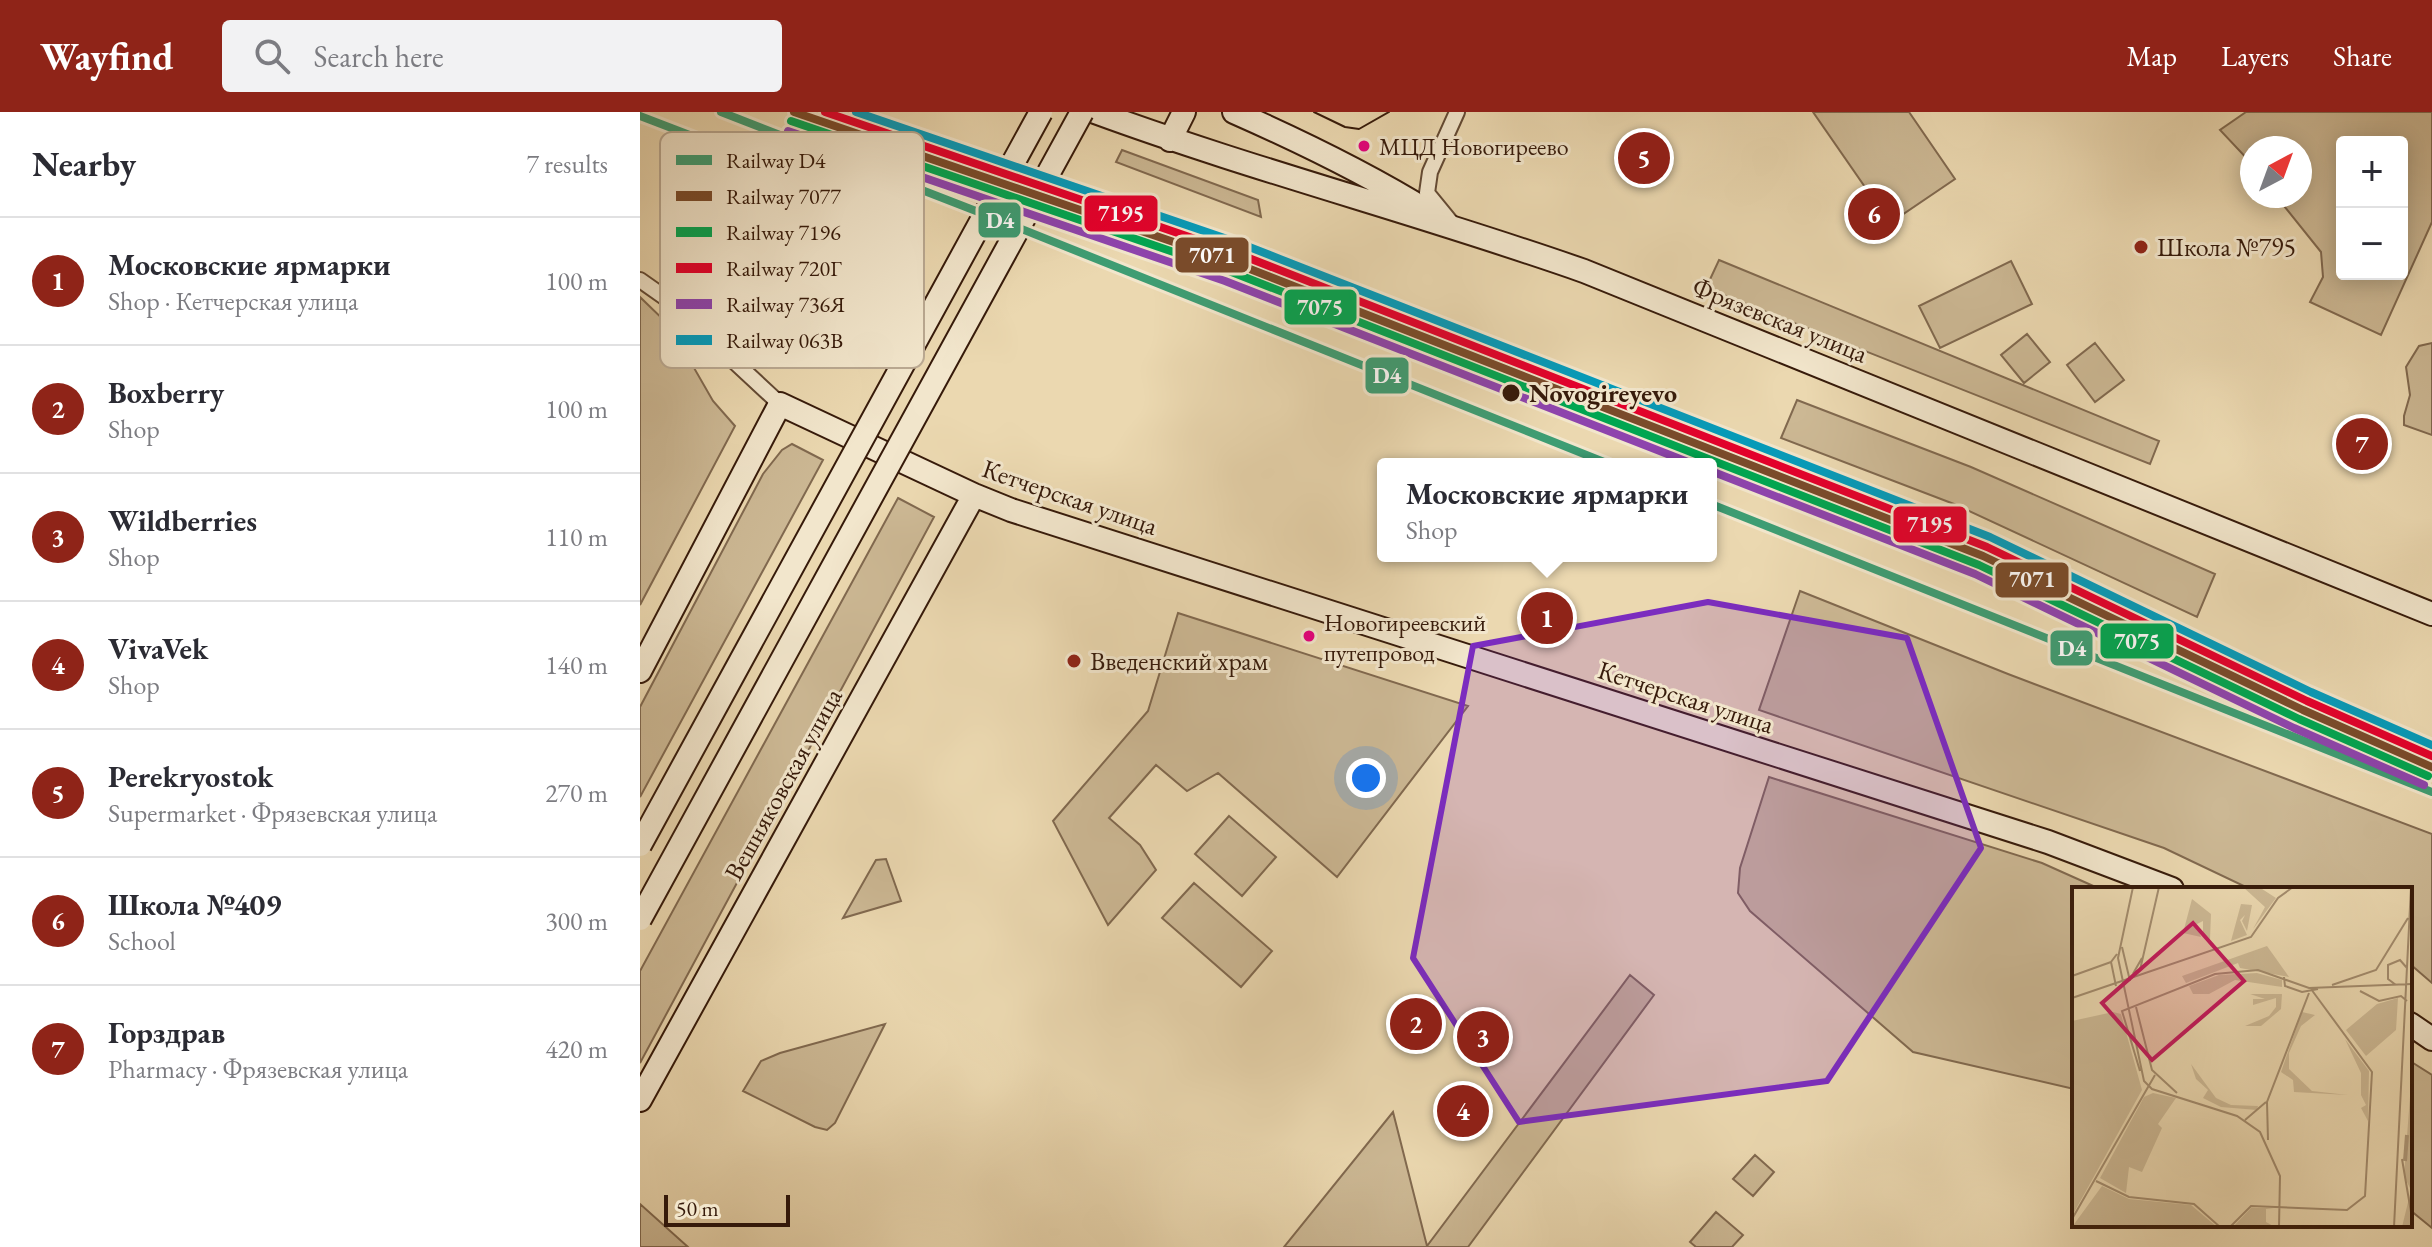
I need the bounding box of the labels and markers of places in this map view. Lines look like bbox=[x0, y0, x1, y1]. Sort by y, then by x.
pin: 5 bbox=[1618, 128, 1670, 188]
place label: МЦД Новогиреево bbox=[1379, 131, 1569, 162]
marker: МЦД Новогиреево bbox=[1356, 138, 1372, 154]
pin: 6 bbox=[1848, 184, 1900, 244]
place label: Школа №795 bbox=[2157, 230, 2296, 264]
marker: Школа №795 bbox=[2132, 238, 2150, 256]
place label: Novogireyevo bbox=[1529, 376, 1677, 410]
marker: Novogireyevo bbox=[1500, 382, 1522, 404]
pin: 7 bbox=[2336, 414, 2388, 474]
pin: 1 bbox=[1521, 588, 1573, 648]
place label: Новогиреевский путепровод bbox=[1324, 607, 1486, 668]
marker: Новогиреевский путепровод bbox=[1301, 628, 1317, 644]
place label: Введенский храм bbox=[1090, 644, 1268, 678]
marker: Введенский храм bbox=[1065, 652, 1083, 670]
pin: 2 bbox=[1390, 994, 1442, 1054]
pin: 3 bbox=[1457, 1007, 1509, 1067]
pin: 4 bbox=[1437, 1081, 1489, 1141]

